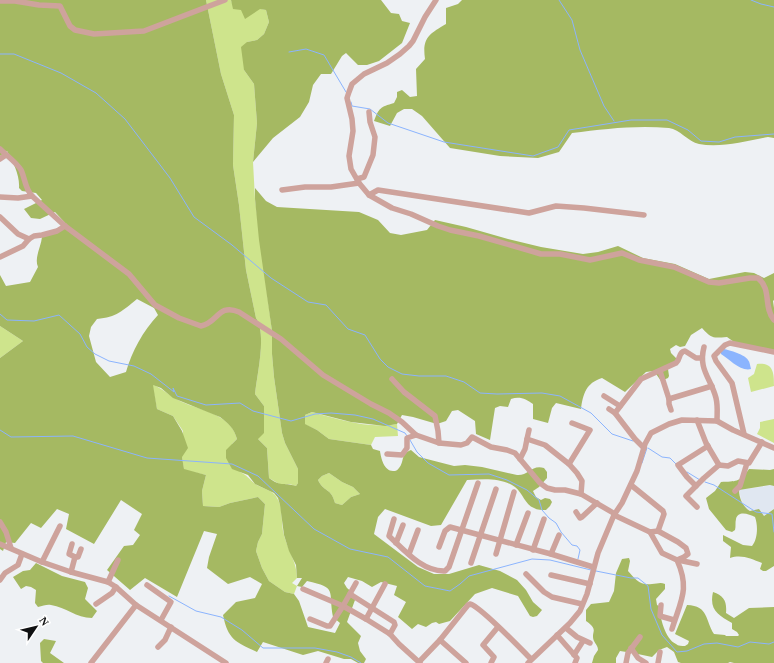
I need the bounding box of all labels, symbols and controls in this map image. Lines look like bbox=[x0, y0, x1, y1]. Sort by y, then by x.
north arrow bbox=[16, 607, 56, 647]
text: N bbox=[37, 615, 51, 628]

